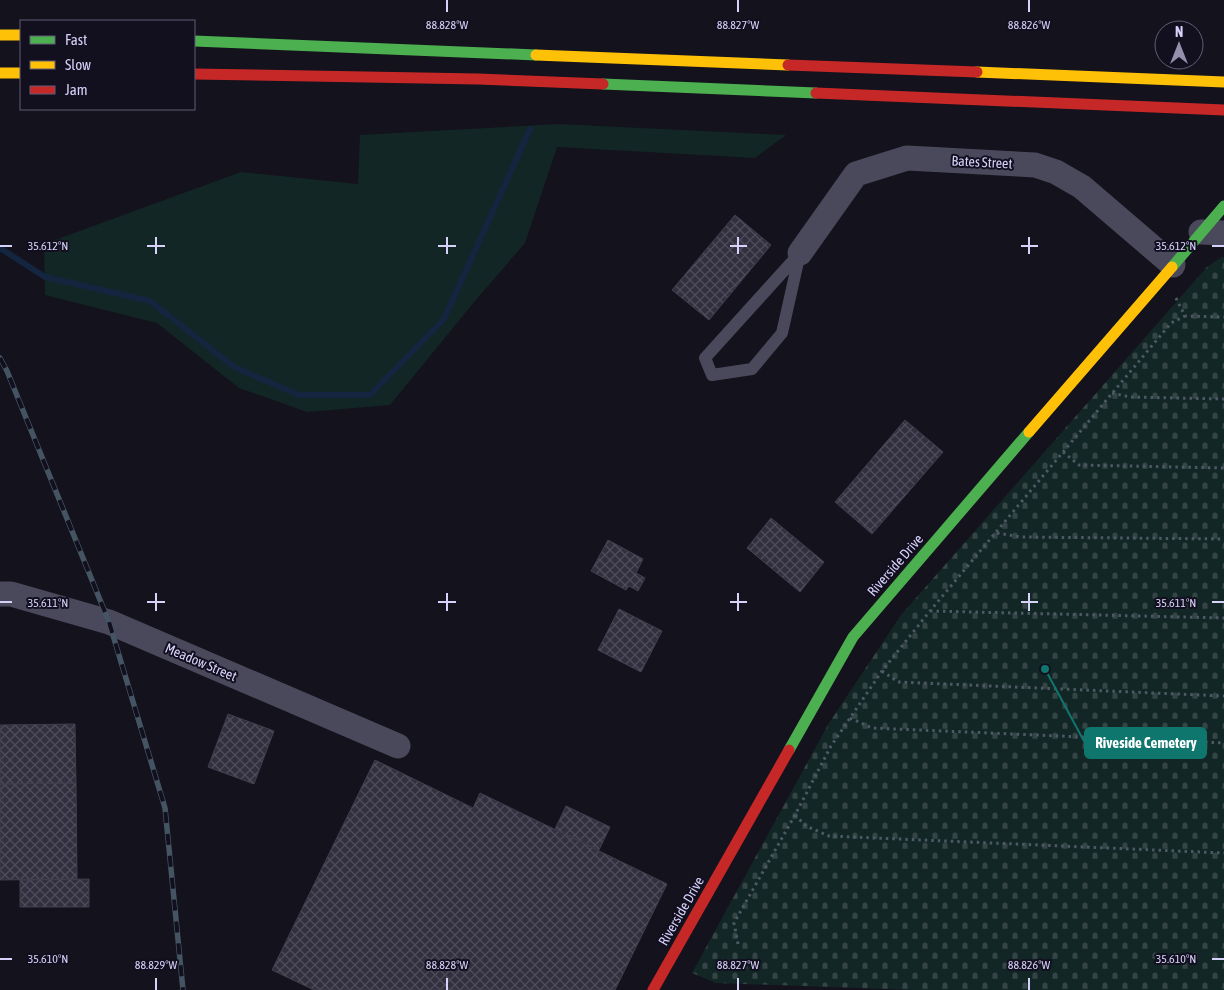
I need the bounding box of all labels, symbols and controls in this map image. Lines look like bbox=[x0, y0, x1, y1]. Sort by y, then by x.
text: 88.828°W bbox=[426, 18, 468, 32]
text: 88.827°W bbox=[717, 18, 759, 32]
text: 88.826°W bbox=[1008, 18, 1050, 32]
legend bbox=[20, 20, 195, 110]
north arrow bbox=[1154, 20, 1204, 70]
text: N bbox=[1175, 24, 1183, 40]
text: Fast bbox=[65, 31, 87, 48]
text: Slow bbox=[65, 56, 91, 73]
text: Jam bbox=[65, 81, 88, 98]
street label: Bates Street bbox=[951, 152, 1013, 172]
text: 35.612°N bbox=[28, 239, 68, 253]
text: 35.612°N bbox=[1156, 239, 1196, 253]
street label: Riverside Drive bbox=[864, 531, 926, 599]
text: 35.611°N bbox=[28, 596, 68, 610]
text: 35.611°N bbox=[1156, 596, 1196, 610]
street label: Meadow Street bbox=[163, 640, 239, 684]
callout: Riveside Cemetery bbox=[1085, 728, 1206, 758]
text: Riveside Cemetery bbox=[1095, 734, 1197, 751]
street label: Riverside Drive bbox=[655, 874, 707, 948]
text: 35.610°N bbox=[28, 952, 68, 966]
text: 35.610°N bbox=[1156, 952, 1196, 966]
text: 88.829°W bbox=[135, 958, 177, 972]
text: 88.828°W bbox=[426, 958, 468, 972]
text: 88.827°W bbox=[717, 958, 759, 972]
text: 88.826°W bbox=[1008, 958, 1050, 972]

